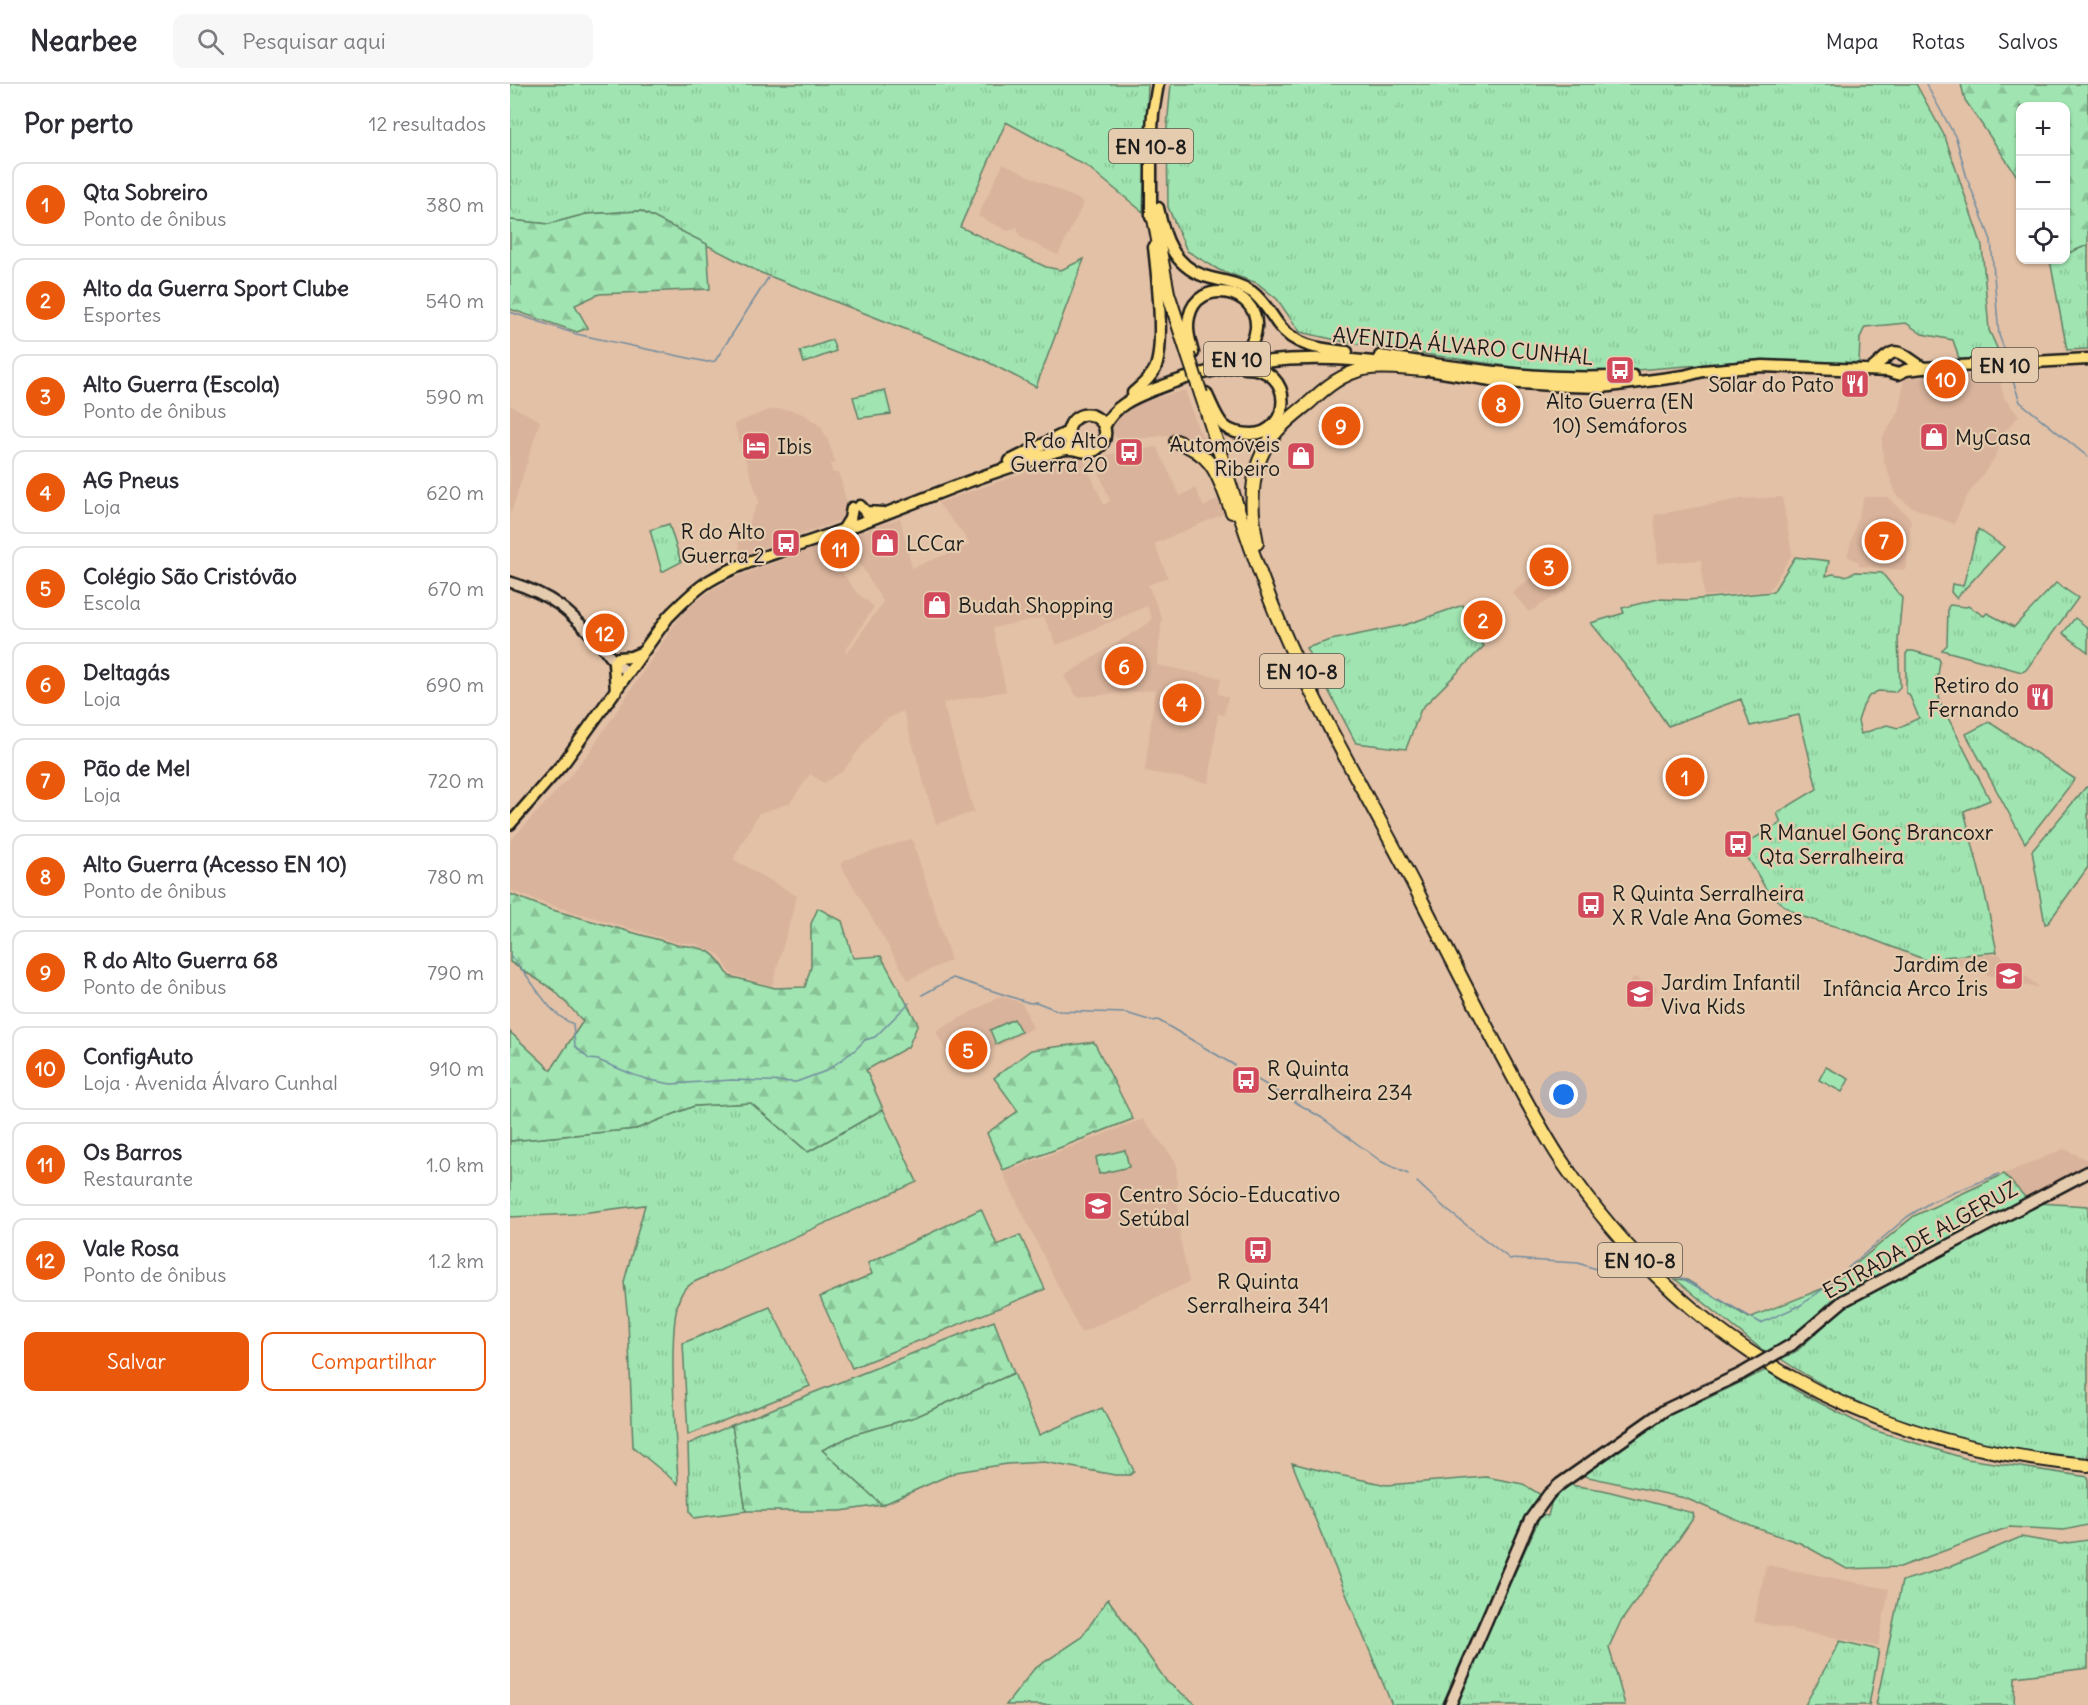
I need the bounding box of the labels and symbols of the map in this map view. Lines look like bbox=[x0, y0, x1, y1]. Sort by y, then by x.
road number: EN 10-8 bbox=[1109, 129, 1193, 163]
street label: AVENIDA ÁLVARO CUNHAL bbox=[1331, 321, 1595, 371]
road number: EN 10 bbox=[1204, 342, 1270, 376]
road number: EN 10 bbox=[1972, 348, 2038, 382]
bus stop icon: Alto Guerra (EN 10) Semáforos bbox=[1604, 354, 1636, 386]
pin: 10 bbox=[1926, 356, 1966, 402]
restaurant icon: Solar do Pato bbox=[1839, 368, 1871, 400]
place label: Solar do Pato bbox=[1708, 371, 1834, 398]
pin: 8 bbox=[1482, 382, 1520, 426]
place label: Alto Guerra (EN 10) Semáforos bbox=[1546, 388, 1694, 439]
pin: 9 bbox=[1322, 404, 1360, 448]
shop icon: MyCasa bbox=[1918, 421, 1950, 453]
place label: MyCasa bbox=[1955, 424, 2031, 451]
place label: R do Alto Guerra 20 bbox=[1010, 427, 1108, 478]
hotel icon: Ibis bbox=[740, 430, 772, 462]
place label: Automóveis Ribeiro bbox=[1169, 431, 1280, 482]
place label: Ibis bbox=[777, 433, 812, 460]
bus stop icon: R do Alto Guerra 20 bbox=[1113, 436, 1145, 468]
shop icon: Automóveis Ribeiro bbox=[1285, 440, 1317, 472]
place label: R do Alto Guerra 2 bbox=[680, 518, 765, 569]
pin: 7 bbox=[1864, 518, 1904, 564]
pin: 11 bbox=[820, 526, 860, 572]
bus stop icon: R do Alto Guerra 2 bbox=[770, 527, 802, 559]
shop icon: LCCar bbox=[869, 527, 901, 559]
place label: LCCar bbox=[906, 530, 965, 557]
pin: 3 bbox=[1530, 544, 1568, 590]
shop icon: Budah Shopping bbox=[921, 589, 953, 621]
place label: Budah Shopping bbox=[958, 592, 1114, 619]
pin: 2 bbox=[1464, 598, 1502, 642]
pin: 12 bbox=[586, 610, 625, 656]
pin: 6 bbox=[1104, 644, 1144, 688]
road number: EN 10-8 bbox=[1260, 654, 1344, 688]
place label: Retiro do Fernando bbox=[1928, 672, 2019, 723]
pin: 4 bbox=[1162, 680, 1202, 726]
restaurant icon: Retiro do Fernando bbox=[2024, 681, 2056, 713]
pin: 1 bbox=[1666, 754, 1704, 800]
place label: R Manuel Gonç Brancoxr Qta Serralheira bbox=[1759, 819, 1994, 870]
bus stop icon: R Manuel Gonç Brancoxr Qta Serralheira bbox=[1722, 828, 1754, 860]
place label: R Quinta Serralheira X R Vale Ana Gomes bbox=[1612, 880, 1804, 931]
bus stop icon: R Quinta Serralheira X R Vale Ana Gomes bbox=[1575, 889, 1607, 921]
place label: Jardim de Infância Arco Íris bbox=[1823, 951, 1988, 1002]
school or university icon: Jardim de Infância Arco Íris bbox=[1993, 960, 2025, 992]
place label: Jardim Infantil Viva Kids bbox=[1661, 969, 1801, 1020]
school or university icon: Jardim Infantil Viva Kids bbox=[1624, 978, 1656, 1010]
pin: 5 bbox=[948, 1028, 988, 1072]
place label: R Quinta Serralheira 234 bbox=[1267, 1055, 1413, 1106]
bus stop icon: R Quinta Serralheira 234 bbox=[1230, 1064, 1262, 1096]
your location bbox=[1549, 1080, 1578, 1109]
street label: ESTRADA DE ALGERUZ bbox=[1818, 1175, 2022, 1305]
place label: Centro Sócio-Educativo Setúbal bbox=[1119, 1181, 1340, 1232]
school or university icon: Centro Sócio-Educativo Setúbal bbox=[1082, 1190, 1114, 1222]
bus stop icon: R Quinta Serralheira 341 bbox=[1242, 1234, 1274, 1266]
road number: EN 10-8 bbox=[1598, 1243, 1682, 1277]
place label: R Quinta Serralheira 341 bbox=[1187, 1268, 1329, 1319]

